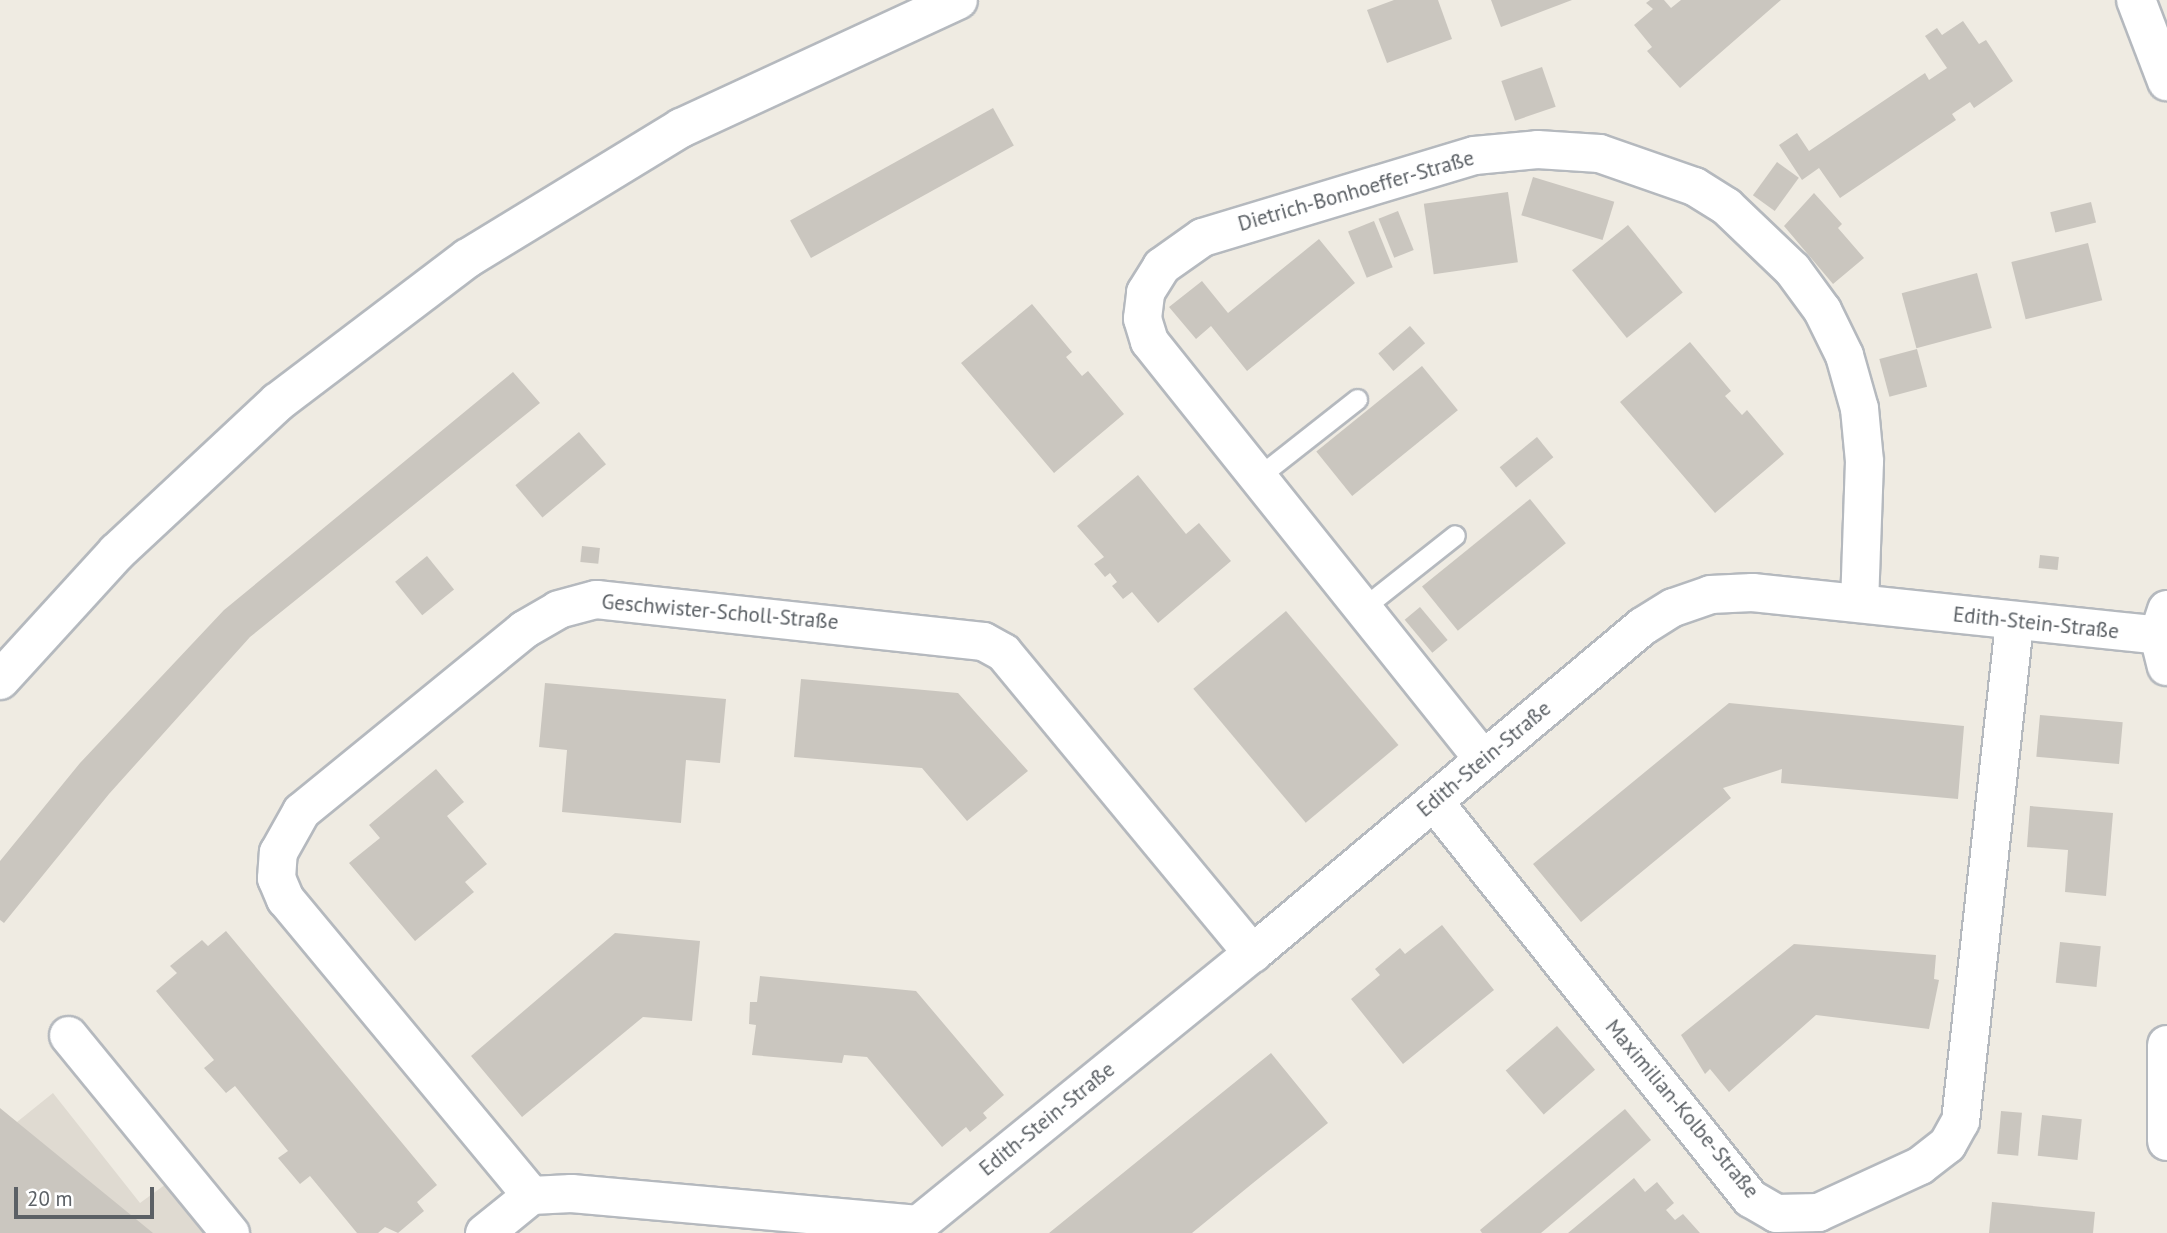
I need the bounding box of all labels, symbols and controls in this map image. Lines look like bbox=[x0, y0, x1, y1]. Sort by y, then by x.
street label: Dietrich-Bonhoeffer-Straße bbox=[1235, 145, 1477, 237]
street label: Geschwister-Scholl-Straße bbox=[601, 589, 839, 635]
street label: Edith-Stein-Straße bbox=[1952, 602, 2120, 644]
street label: Edith-Stein-Straße bbox=[1412, 696, 1556, 822]
street label: Maximilian-Kolbe-Straße bbox=[1600, 1015, 1764, 1203]
street label: Edith-Stein-Straße bbox=[974, 1057, 1120, 1181]
scale bar bbox=[18, 1174, 158, 1218]
text: 20 m bbox=[27, 1185, 73, 1212]

